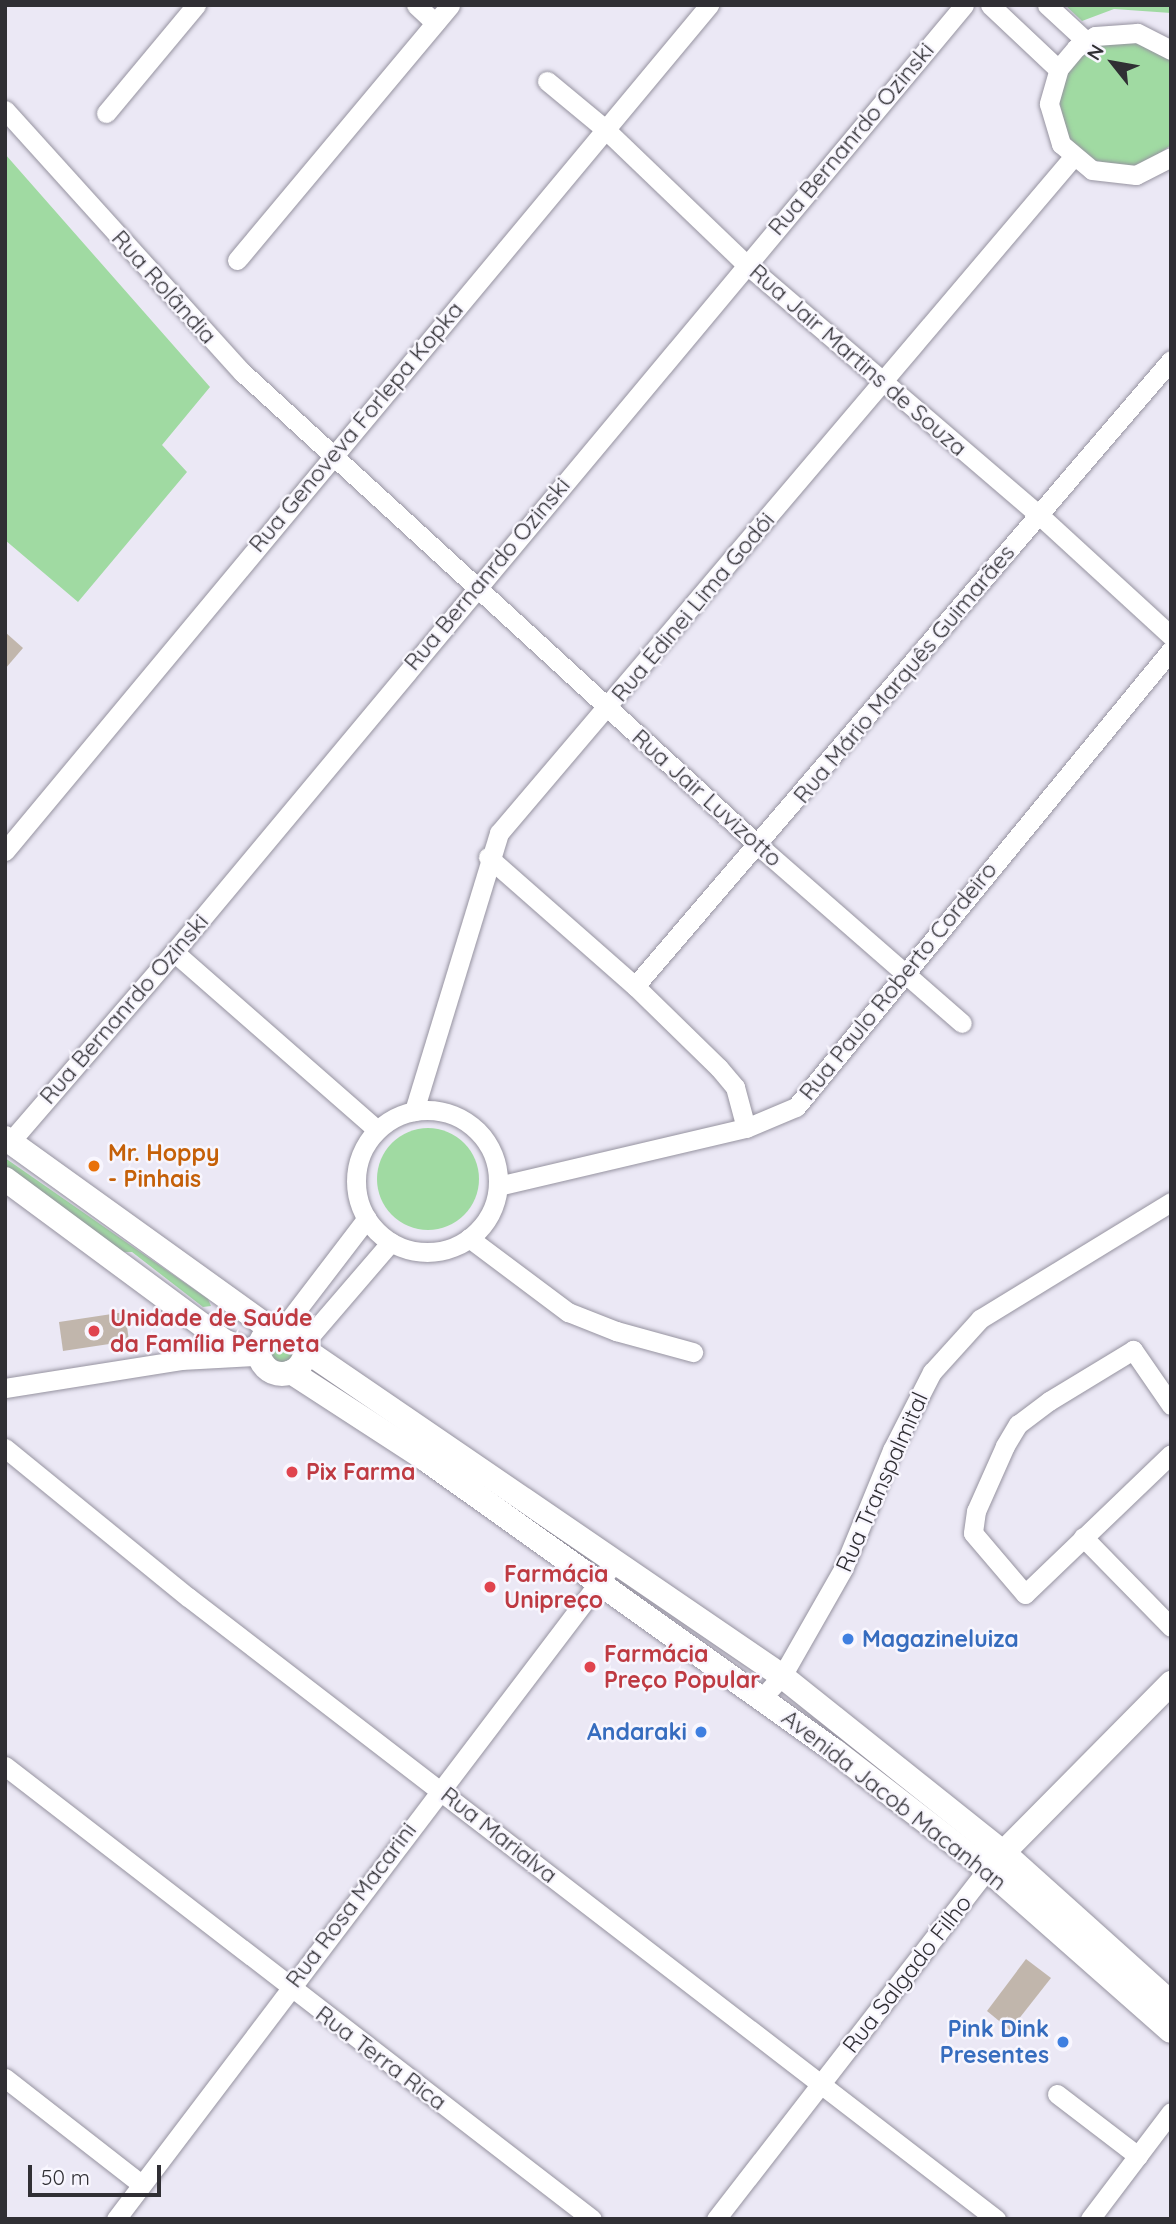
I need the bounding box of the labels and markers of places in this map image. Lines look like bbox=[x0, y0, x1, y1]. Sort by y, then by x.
place label: Mr. Hoppy - Pinhais bbox=[108, 1139, 220, 1193]
marker: Mr. Hoppy - Pinhais bbox=[86, 1158, 102, 1174]
place label: Unidade de Saúde da Família Perneta bbox=[110, 1304, 320, 1358]
marker: Unidade de Saúde da Família Perneta bbox=[84, 1321, 104, 1341]
place label: Pix Farma bbox=[306, 1458, 415, 1486]
marker: Pix Farma bbox=[284, 1464, 300, 1480]
place label: Farmácia Unipreço bbox=[504, 1560, 608, 1614]
marker: Farmácia Unipreço bbox=[482, 1579, 498, 1595]
place label: Magazineluiza bbox=[862, 1625, 1019, 1653]
marker: Magazineluiza bbox=[840, 1631, 856, 1647]
place label: Farmácia Preço Popular bbox=[604, 1640, 760, 1694]
marker: Farmácia Preço Popular bbox=[582, 1659, 598, 1675]
place label: Andaraki bbox=[587, 1718, 687, 1746]
marker: Andaraki bbox=[693, 1724, 709, 1740]
place label: Pink Dink Presentes bbox=[940, 2015, 1049, 2069]
marker: Pink Dink Presentes bbox=[1055, 2034, 1071, 2050]

